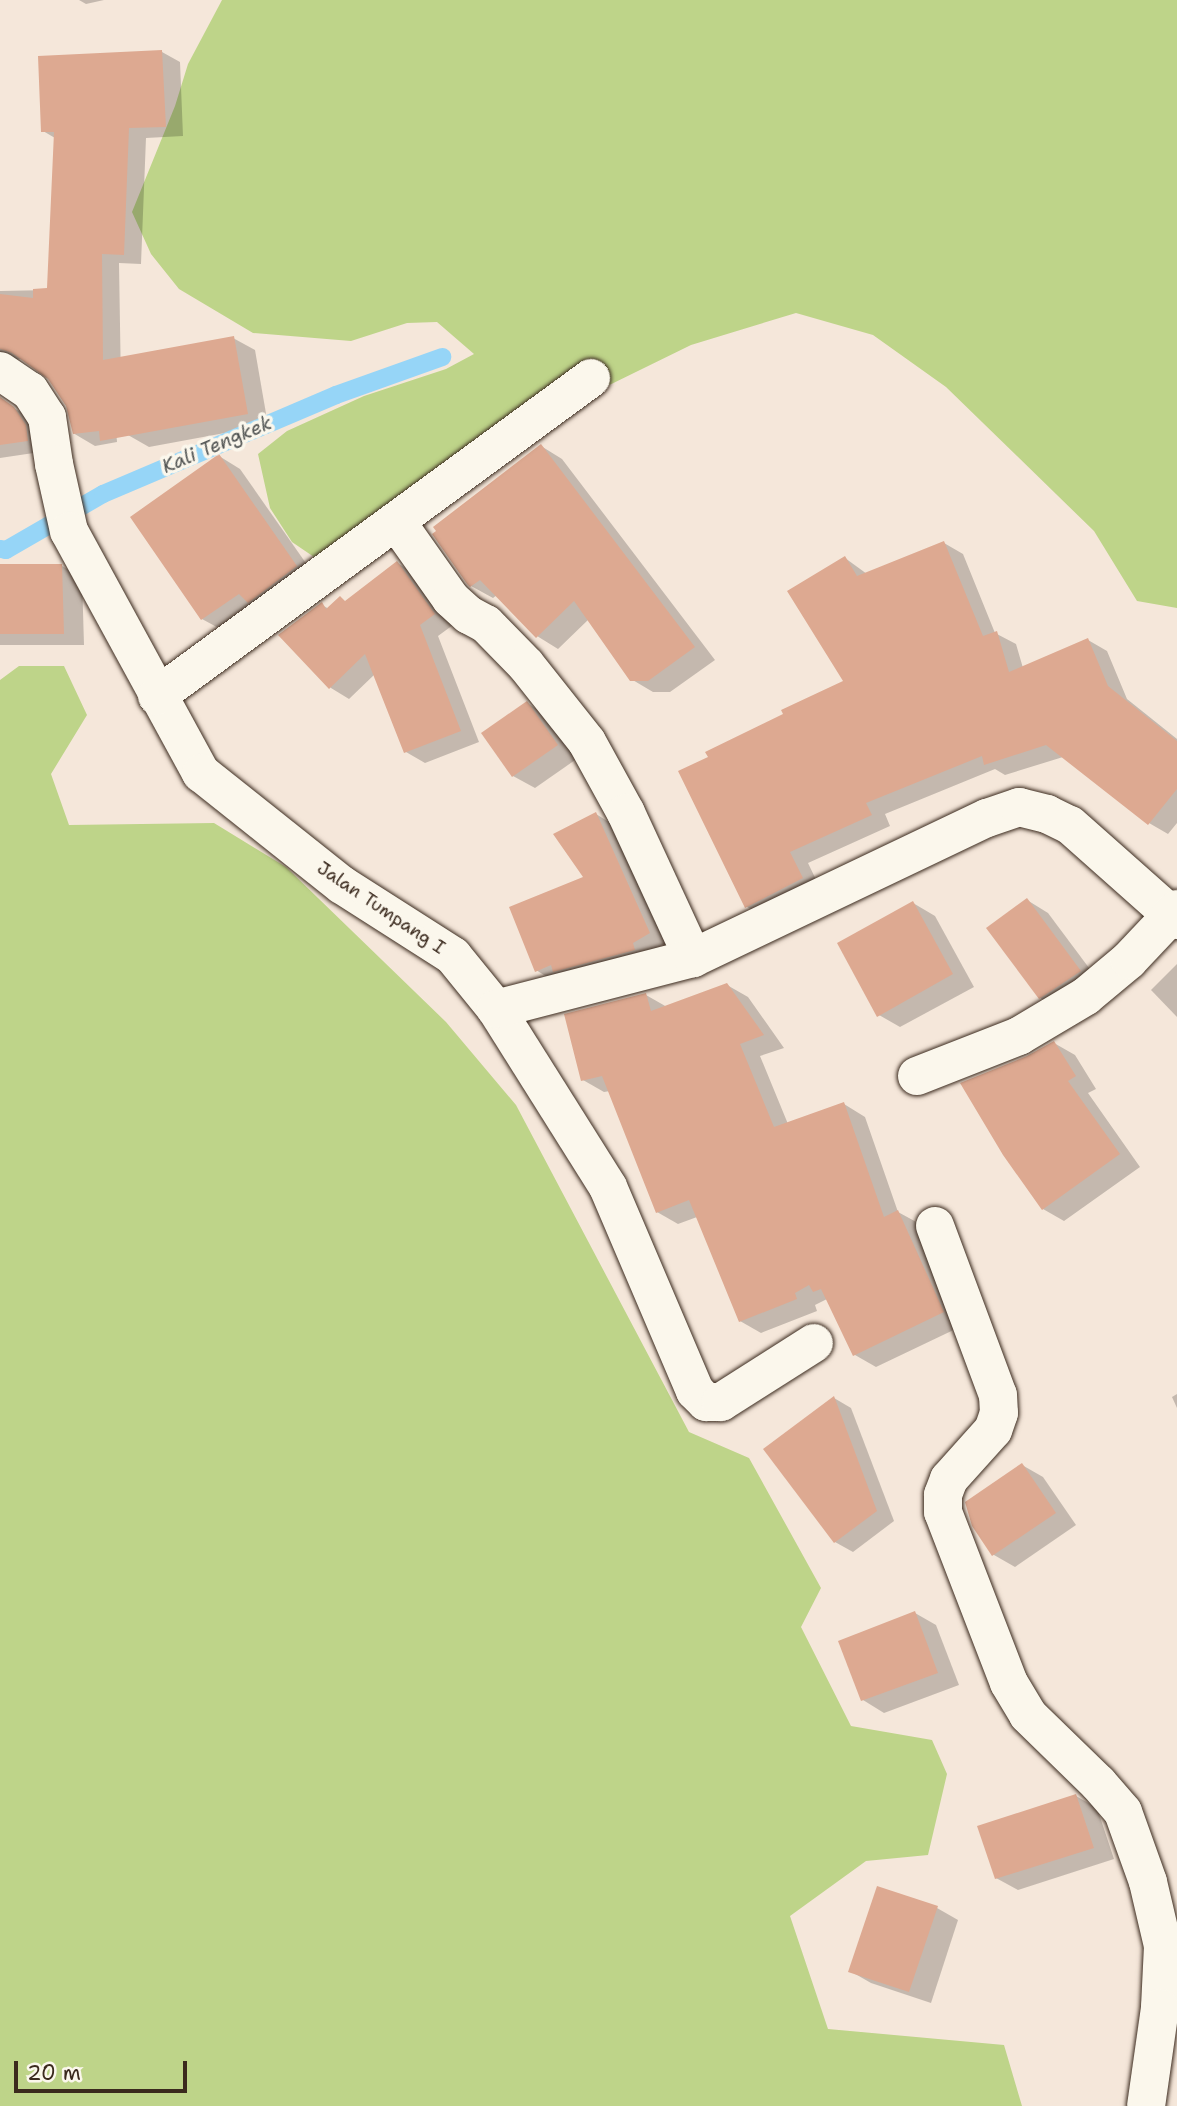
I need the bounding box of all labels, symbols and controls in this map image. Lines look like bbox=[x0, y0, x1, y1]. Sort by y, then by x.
water label: Kali Tengkek bbox=[159, 412, 275, 478]
street label: Jalan Tumpang I bbox=[313, 857, 449, 959]
scale bar bbox=[18, 2046, 191, 2090]
text: 20 m bbox=[27, 2059, 81, 2087]

